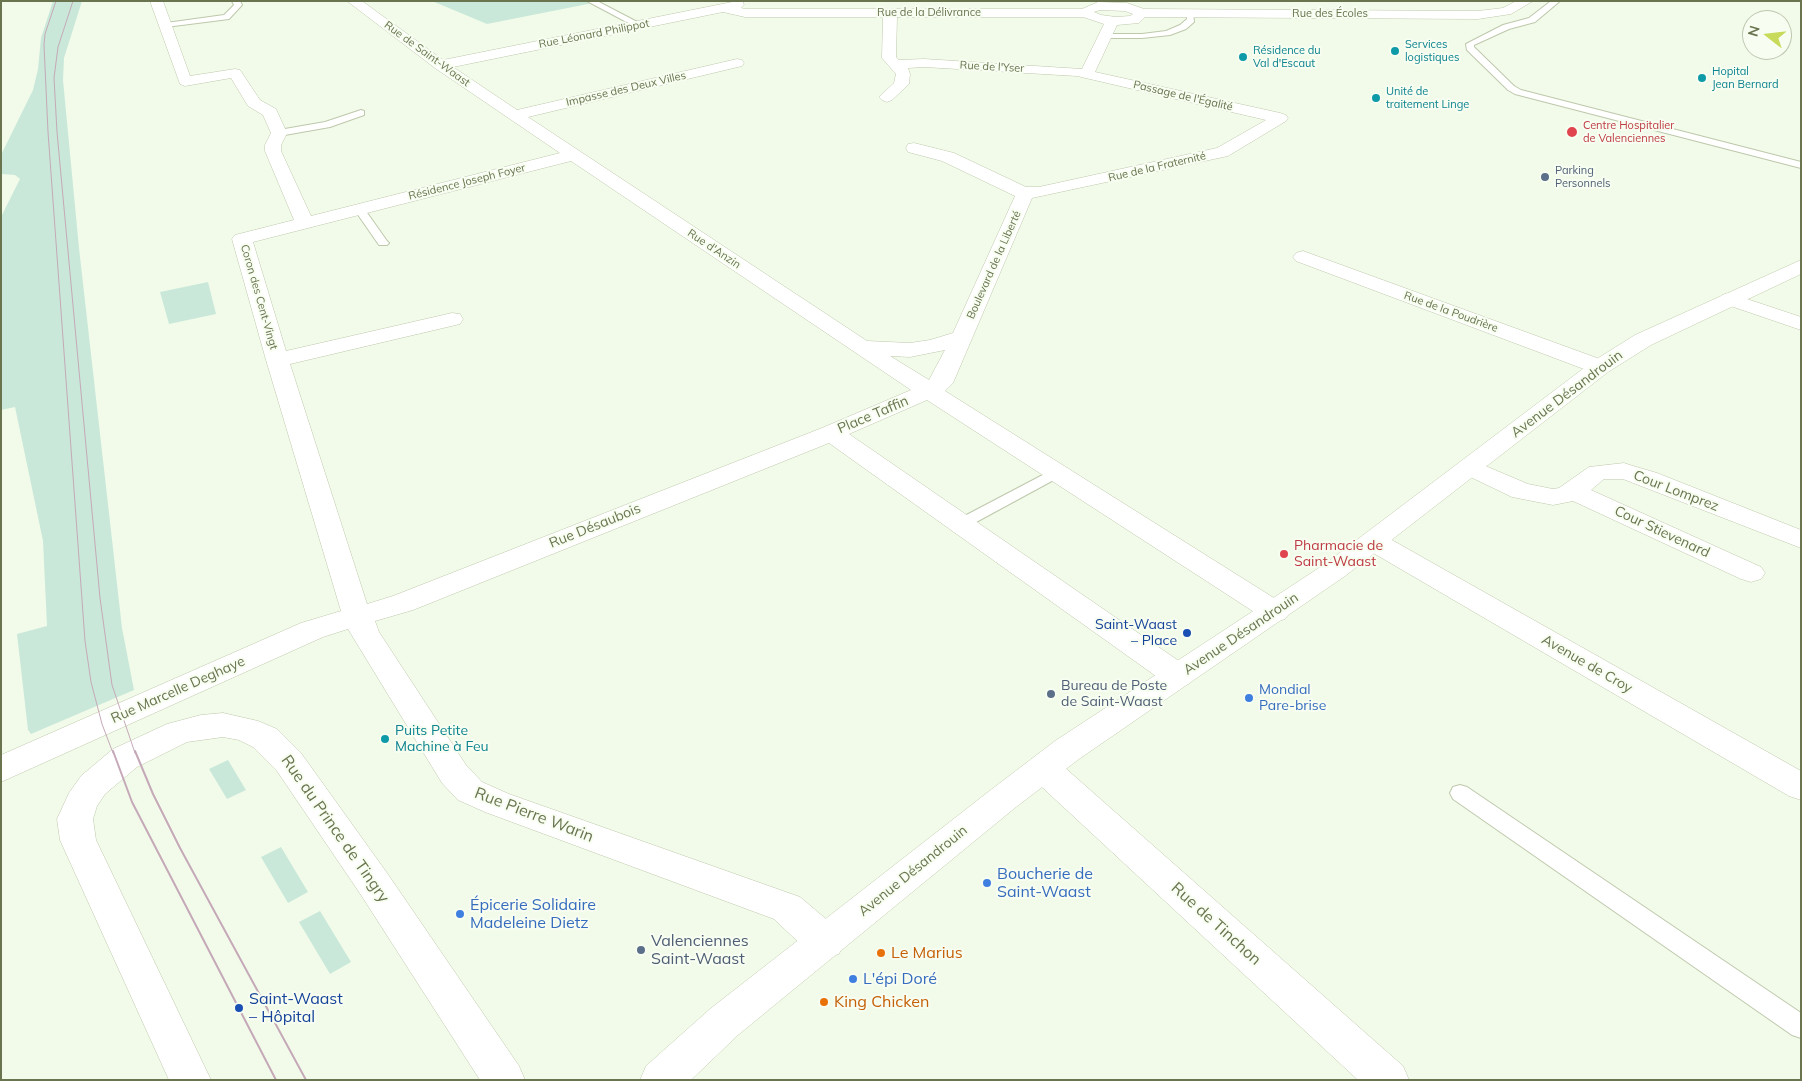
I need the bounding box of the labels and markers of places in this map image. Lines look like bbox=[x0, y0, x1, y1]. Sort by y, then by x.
place label: Services logistiques bbox=[1405, 38, 1459, 64]
place label: Résidence du Val d'Escaut bbox=[1253, 44, 1321, 70]
marker: Services logistiques bbox=[1389, 45, 1401, 57]
marker: Résidence du Val d'Escaut bbox=[1237, 51, 1249, 63]
place label: Hopital Jean Bernard bbox=[1712, 65, 1779, 91]
marker: Hopital Jean Bernard bbox=[1696, 72, 1708, 84]
place label: Unité de traitement Linge bbox=[1386, 85, 1469, 111]
marker: Unité de traitement Linge bbox=[1370, 92, 1382, 104]
place label: Centre Hospitalier de Valenciennes bbox=[1583, 119, 1674, 145]
marker: Centre Hospitalier de Valenciennes bbox=[1565, 125, 1579, 139]
place label: Parking Personnels bbox=[1555, 164, 1611, 190]
marker: Parking Personnels bbox=[1539, 171, 1551, 183]
place label: Pharmacie de Saint-Waast bbox=[1294, 538, 1383, 570]
marker: Pharmacie de Saint-Waast bbox=[1278, 548, 1290, 560]
place label: Saint-Waast – Place bbox=[1095, 617, 1177, 650]
marker: Saint-Waast – Place bbox=[1181, 627, 1193, 639]
place label: Bureau de Poste de Saint-Waast bbox=[1061, 678, 1167, 710]
place label: Mondial Pare-brise bbox=[1259, 682, 1326, 714]
marker: Bureau de Poste de Saint-Waast bbox=[1045, 688, 1057, 700]
marker: Mondial Pare-brise bbox=[1243, 692, 1255, 704]
place label: Puits Petite Machine à Feu bbox=[395, 723, 489, 756]
marker: Puits Petite Machine à Feu bbox=[379, 733, 391, 745]
place label: Boucherie de Saint-Waast bbox=[997, 864, 1093, 902]
marker: Boucherie de Saint-Waast bbox=[981, 877, 993, 889]
place label: Épicerie Solidaire Madeleine Dietz bbox=[470, 895, 596, 933]
marker: Épicerie Solidaire Madeleine Dietz bbox=[454, 908, 466, 920]
place label: Valenciennes Saint-Waast bbox=[651, 931, 749, 969]
place label: Le Marius bbox=[891, 943, 963, 963]
marker: Valenciennes Saint-Waast bbox=[635, 944, 647, 956]
marker: Le Marius bbox=[875, 947, 887, 959]
place label: L'épi Doré bbox=[863, 969, 937, 989]
marker: L'épi Doré bbox=[847, 973, 859, 985]
place label: Saint-Waast – Hôpital bbox=[249, 989, 343, 1027]
place label: King Chicken bbox=[834, 992, 929, 1012]
marker: King Chicken bbox=[818, 996, 830, 1008]
marker: Saint-Waast – Hôpital bbox=[233, 1002, 245, 1014]

